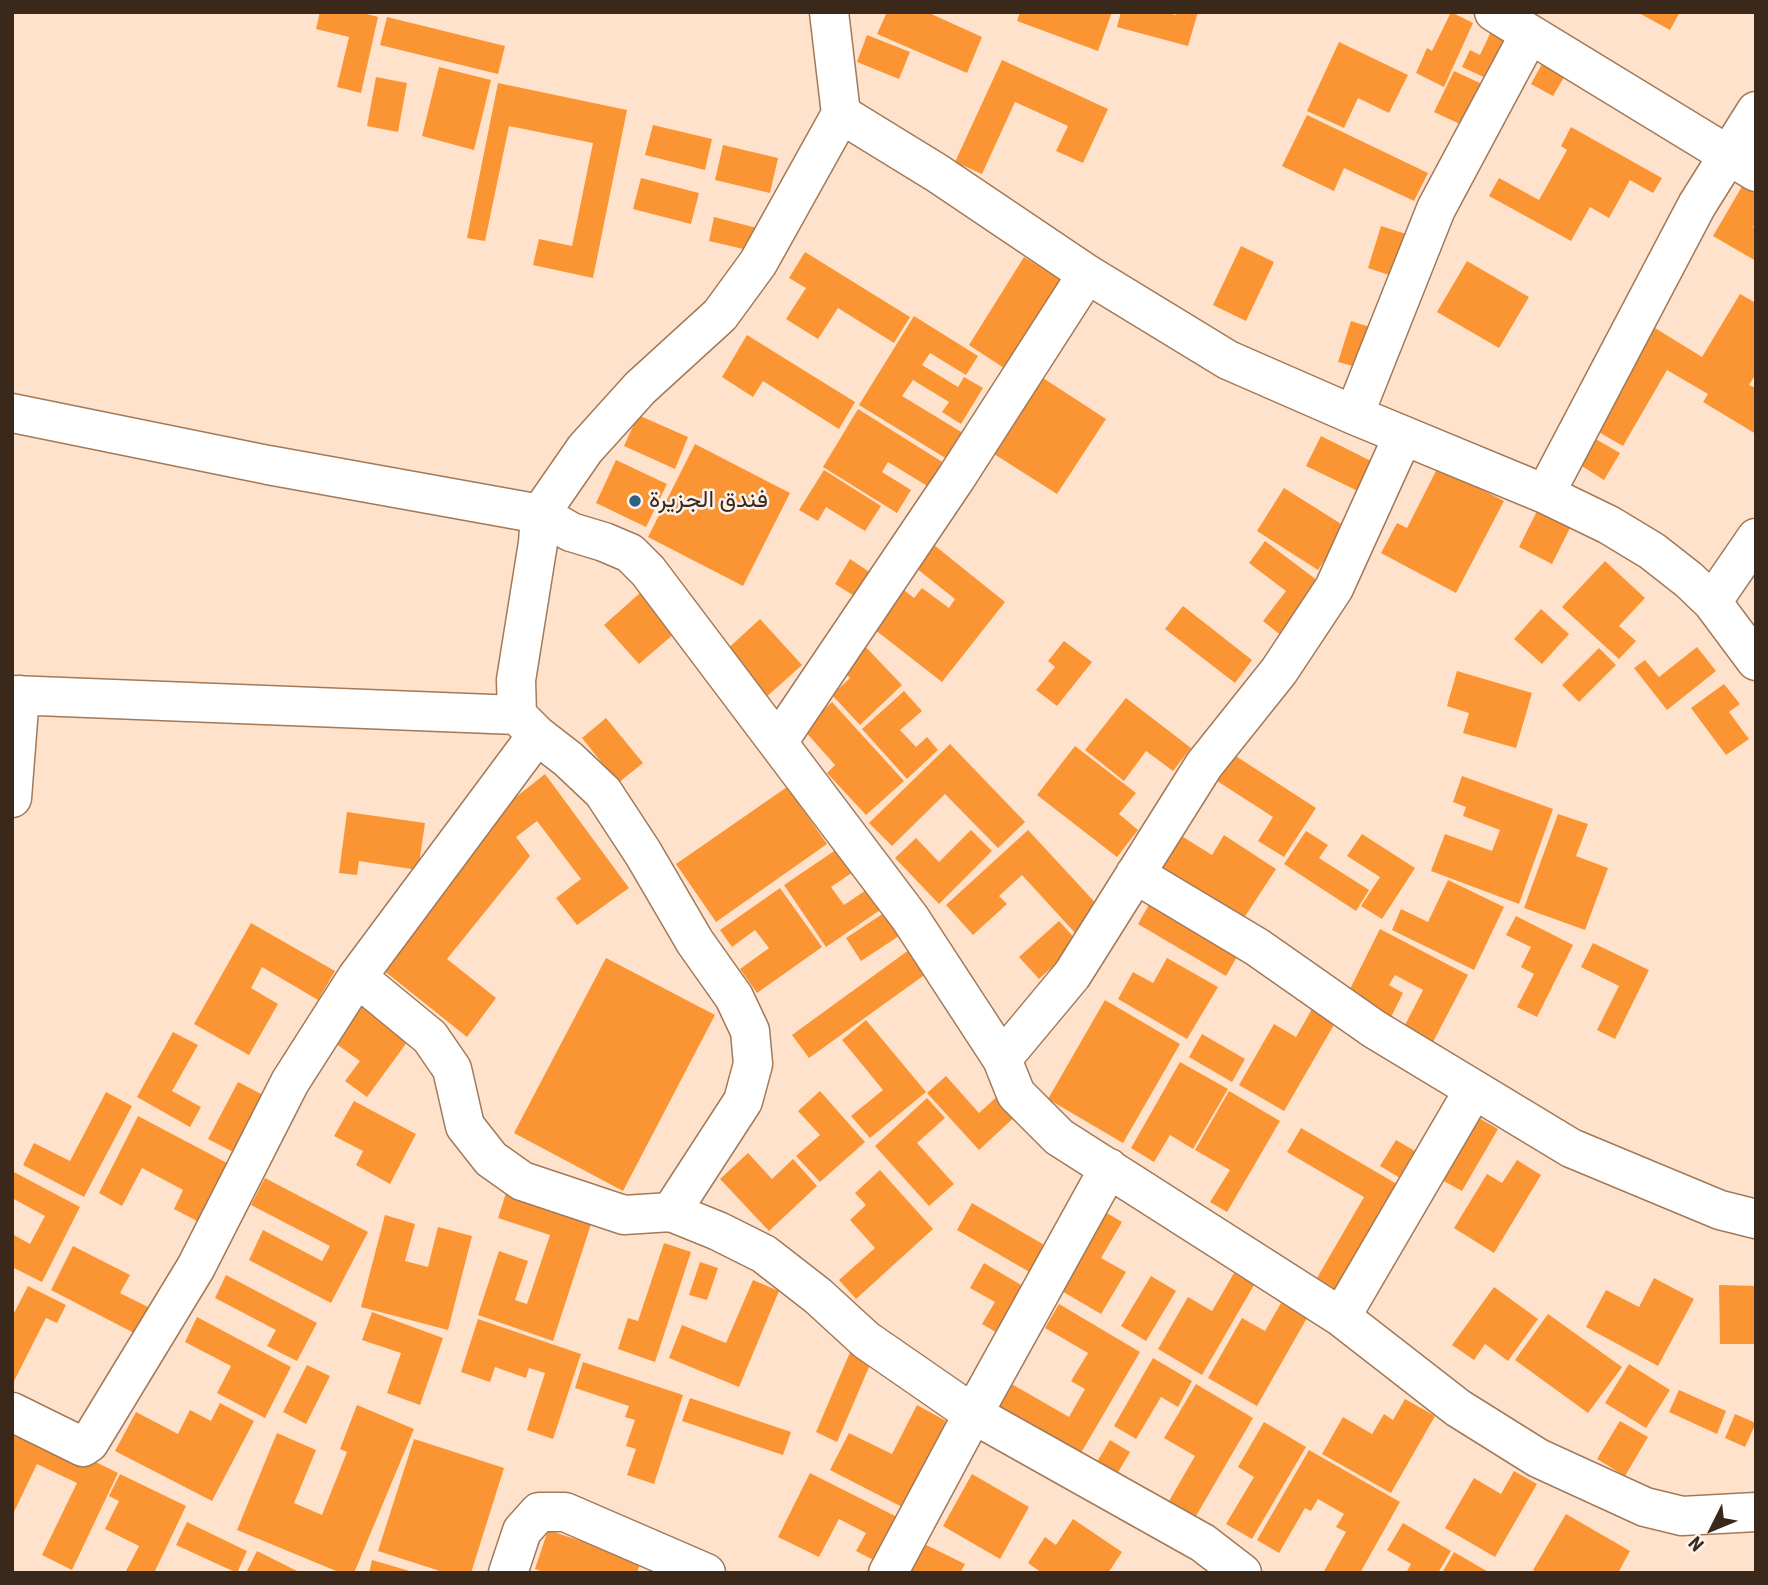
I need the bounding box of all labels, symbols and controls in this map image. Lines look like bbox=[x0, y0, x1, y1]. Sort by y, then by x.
place label: فندق الجزيرة bbox=[649, 487, 768, 515]
marker: فندق الجزيرة bbox=[627, 493, 643, 509]
north arrow bbox=[1677, 1494, 1747, 1564]
text: N bbox=[1684, 1532, 1709, 1556]

